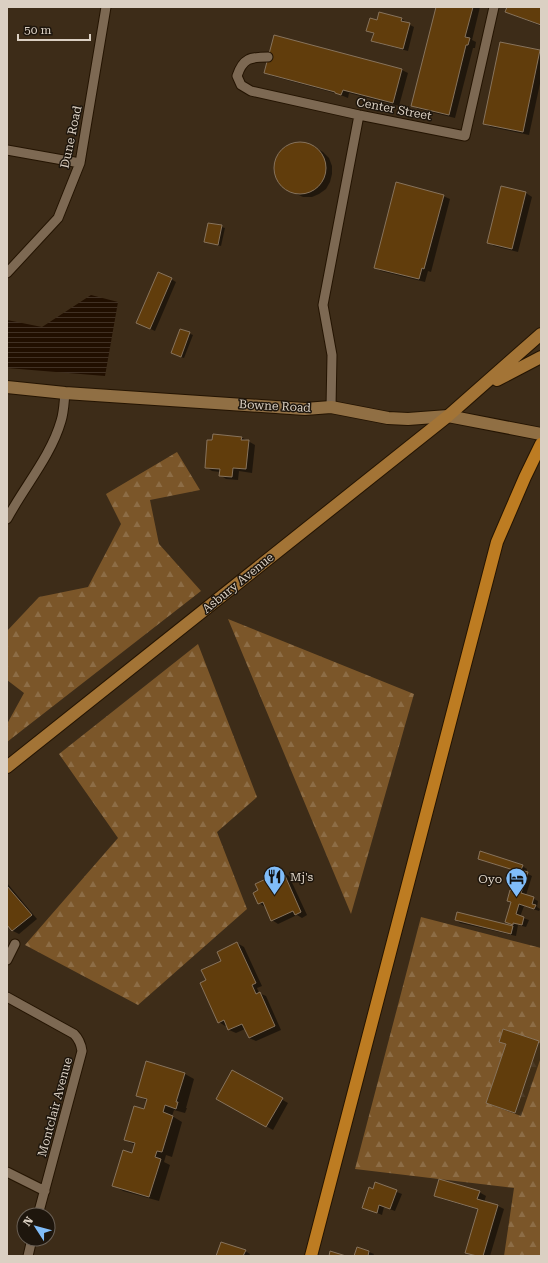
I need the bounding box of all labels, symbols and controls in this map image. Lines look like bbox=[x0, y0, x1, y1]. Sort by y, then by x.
scale bar bbox=[18, 16, 90, 42]
text: 50 m bbox=[24, 23, 51, 37]
street label: Center Street bbox=[355, 95, 433, 123]
street label: Dune Road bbox=[58, 104, 85, 170]
street label: Bowne Road bbox=[239, 397, 312, 415]
street label: Asbury Avenue bbox=[199, 550, 277, 616]
restaurant icon: Mj's bbox=[262, 864, 288, 897]
hotel icon: Oyo bbox=[504, 866, 530, 899]
place label: Mj's bbox=[290, 870, 313, 884]
place label: Oyo bbox=[478, 872, 502, 886]
street label: Montclair Avenue bbox=[35, 1055, 75, 1158]
north arrow bbox=[16, 1207, 56, 1247]
text: N bbox=[21, 1214, 36, 1229]

